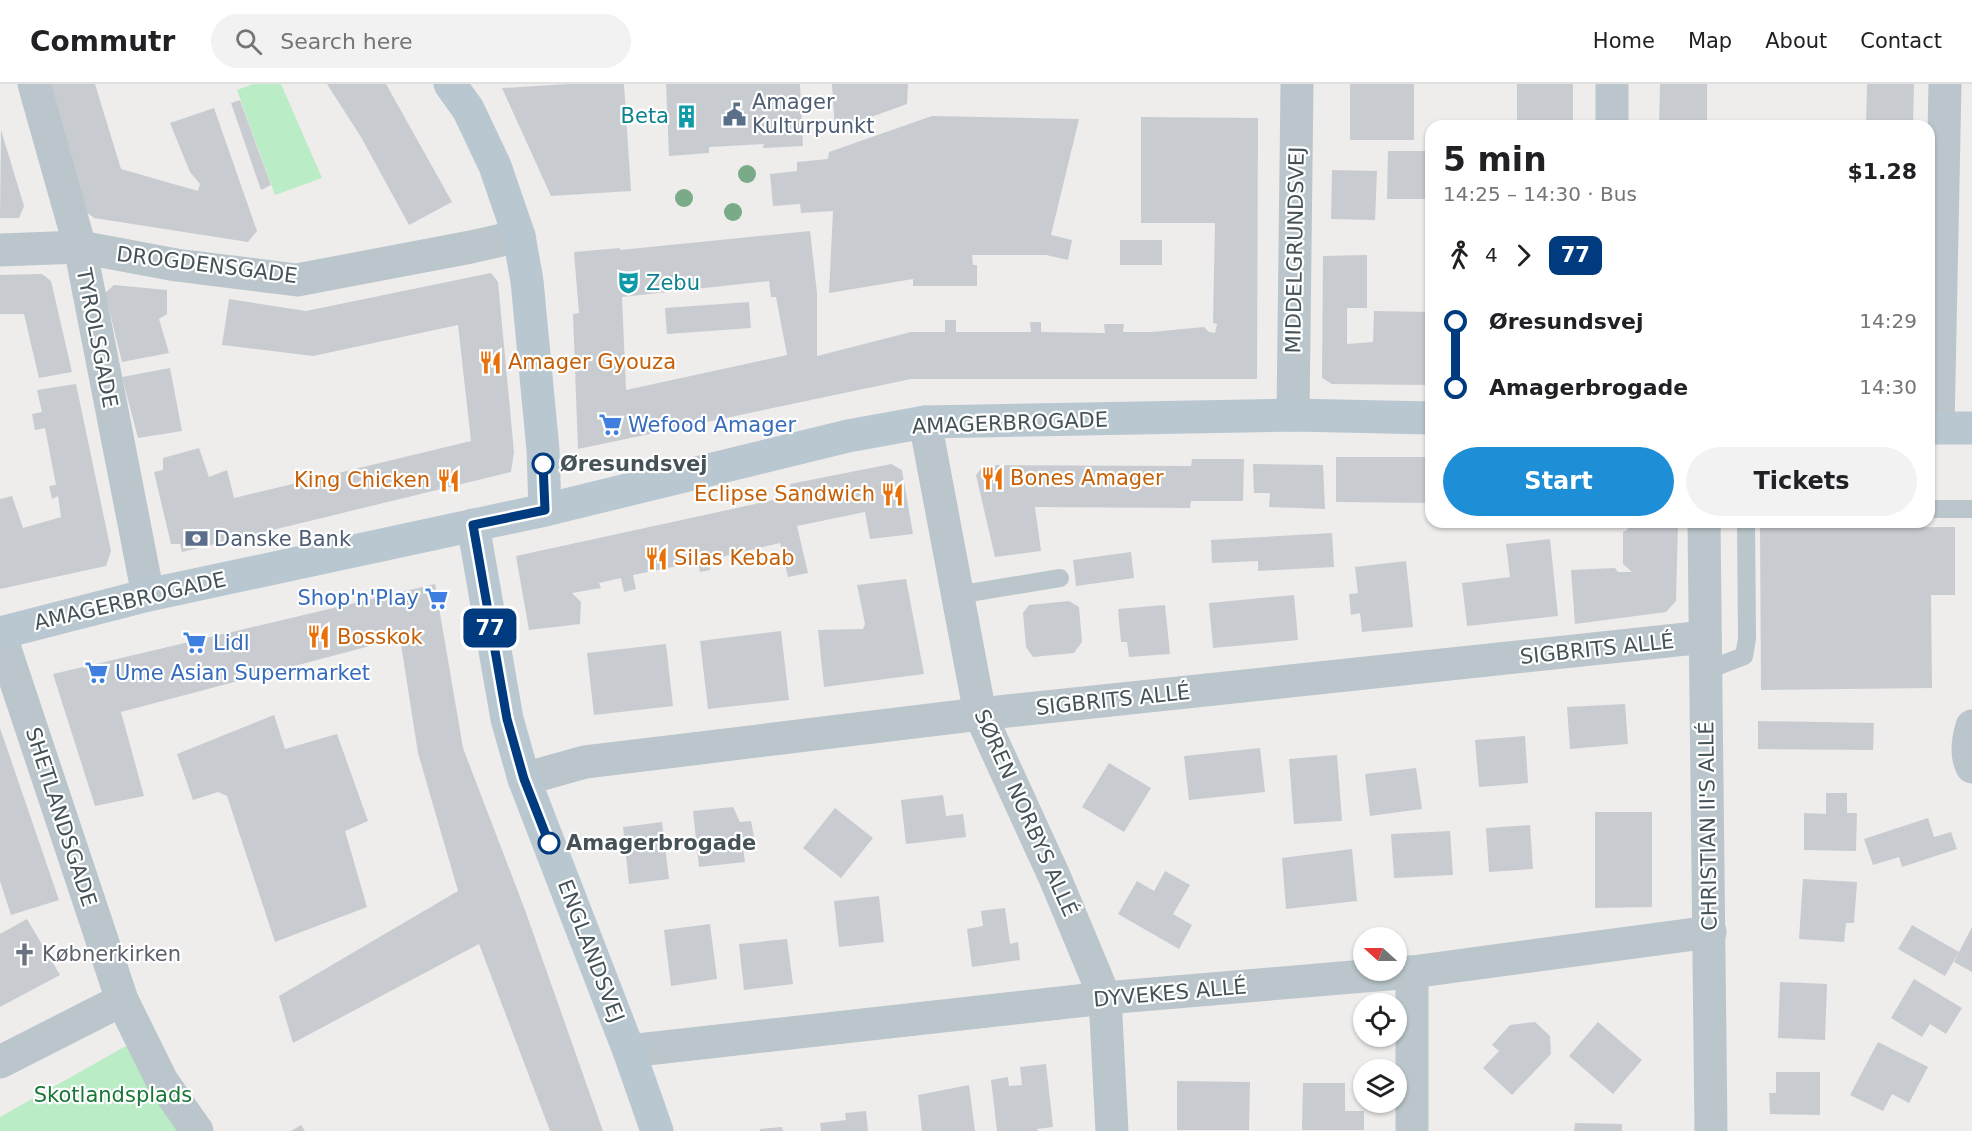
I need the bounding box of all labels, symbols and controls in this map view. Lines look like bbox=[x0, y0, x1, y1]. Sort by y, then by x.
search box bbox=[211, 14, 631, 68]
text: Commutr bbox=[30, 25, 175, 58]
icon: search bbox=[232, 25, 265, 58]
text: Search here bbox=[280, 29, 412, 54]
text: Home bbox=[1593, 29, 1655, 53]
text: Map bbox=[1688, 29, 1732, 53]
text: About bbox=[1765, 29, 1827, 53]
text: Contact bbox=[1860, 29, 1942, 53]
place label: Amager Kulturpunkt bbox=[752, 90, 874, 138]
public building icon: Amager Kulturpunkt bbox=[721, 101, 747, 127]
building icon: Beta bbox=[674, 103, 700, 129]
place label: Beta bbox=[621, 104, 669, 128]
text: 5 min bbox=[1443, 140, 1547, 179]
street label: MIDDELGRUNDSVEJ bbox=[1281, 146, 1309, 354]
text: $1.28 bbox=[1847, 159, 1917, 184]
text: 14:25 – 14:30 · Bus bbox=[1443, 182, 1637, 206]
icon: walk bbox=[1443, 239, 1476, 272]
icon: forward bbox=[1507, 239, 1540, 272]
street label: DROGDENSGADE bbox=[115, 242, 299, 288]
text: 4 bbox=[1485, 243, 1498, 267]
text: 77 bbox=[1561, 243, 1590, 267]
street label: TYROLSGADE bbox=[71, 265, 122, 410]
theatre icon: Zebu bbox=[615, 270, 641, 296]
place label: Zebu bbox=[646, 271, 700, 295]
text: Øresundsvej bbox=[1489, 309, 1644, 334]
text: 14:29 bbox=[1859, 309, 1917, 333]
restaurant icon: Amager Gyouza bbox=[477, 349, 503, 375]
place label: Amager Gyouza bbox=[508, 350, 676, 374]
text: Amagerbrogade bbox=[1489, 375, 1688, 400]
text: 14:30 bbox=[1859, 375, 1917, 399]
street label: AMAGERBROGADE bbox=[912, 408, 1108, 438]
supermarket icon: Wefood Amager bbox=[597, 412, 623, 438]
place label: Wefood Amager bbox=[628, 413, 796, 437]
button: Start bbox=[1443, 447, 1674, 516]
button: Tickets bbox=[1686, 447, 1917, 516]
place label: Øresundsvej bbox=[560, 452, 708, 476]
marker: Øresundsvej bbox=[532, 453, 554, 475]
restaurant icon: Bones Amager bbox=[979, 465, 1005, 491]
place label: Bones Amager bbox=[1010, 466, 1164, 490]
restaurant icon: King Chicken bbox=[435, 467, 461, 493]
place label: King Chicken bbox=[294, 468, 430, 492]
restaurant icon: Eclipse Sandwich bbox=[880, 481, 906, 507]
place label: Eclipse Sandwich bbox=[694, 482, 875, 506]
bank icon: Danske Bank bbox=[183, 526, 209, 552]
place label: Danske Bank bbox=[214, 527, 352, 551]
restaurant icon: Silas Kebab bbox=[643, 545, 669, 571]
place label: Silas Kebab bbox=[674, 546, 795, 570]
street label: AMAGERBROGADE bbox=[32, 567, 228, 635]
supermarket icon: Shop'n'Play bbox=[424, 585, 450, 611]
place label: Shop'n'Play bbox=[298, 586, 419, 610]
line badge: 77 bbox=[463, 608, 517, 648]
text: 77 bbox=[475, 616, 505, 640]
restaurant icon: Bosskok bbox=[306, 624, 332, 650]
place label: Bosskok bbox=[337, 625, 423, 649]
street label: SIGBRITS ALLÉ bbox=[1519, 628, 1675, 669]
supermarket icon: Lidl bbox=[182, 630, 208, 656]
place label: Lidl bbox=[213, 631, 250, 655]
supermarket icon: Ume Asian Supermarket bbox=[84, 660, 110, 686]
place label: Ume Asian Supermarket bbox=[115, 661, 370, 685]
street label: SIGBRITS ALLÉ bbox=[1035, 679, 1191, 720]
street label: SØREN NORBYS ALLÉ bbox=[969, 705, 1083, 920]
street label: CHRISTIAN II'S ALLÉ bbox=[1693, 721, 1722, 931]
street label: SHETLANDSGADE bbox=[21, 724, 101, 910]
place label: Amagerbrogade bbox=[566, 831, 756, 855]
marker: Amagerbrogade bbox=[538, 832, 560, 854]
street label: ENGLANDSVEJ bbox=[553, 876, 629, 1026]
north arrow bbox=[1353, 927, 1407, 981]
map controls bbox=[1353, 927, 1407, 1113]
church icon: Købnerkirken bbox=[11, 941, 37, 967]
place label: Købnerkirken bbox=[42, 942, 181, 966]
street label: DYVEKES ALLÉ bbox=[1092, 973, 1248, 1012]
button: locate bbox=[1353, 993, 1407, 1047]
button: layers bbox=[1353, 1059, 1407, 1113]
park label: Skotlandsplads bbox=[34, 1083, 192, 1107]

